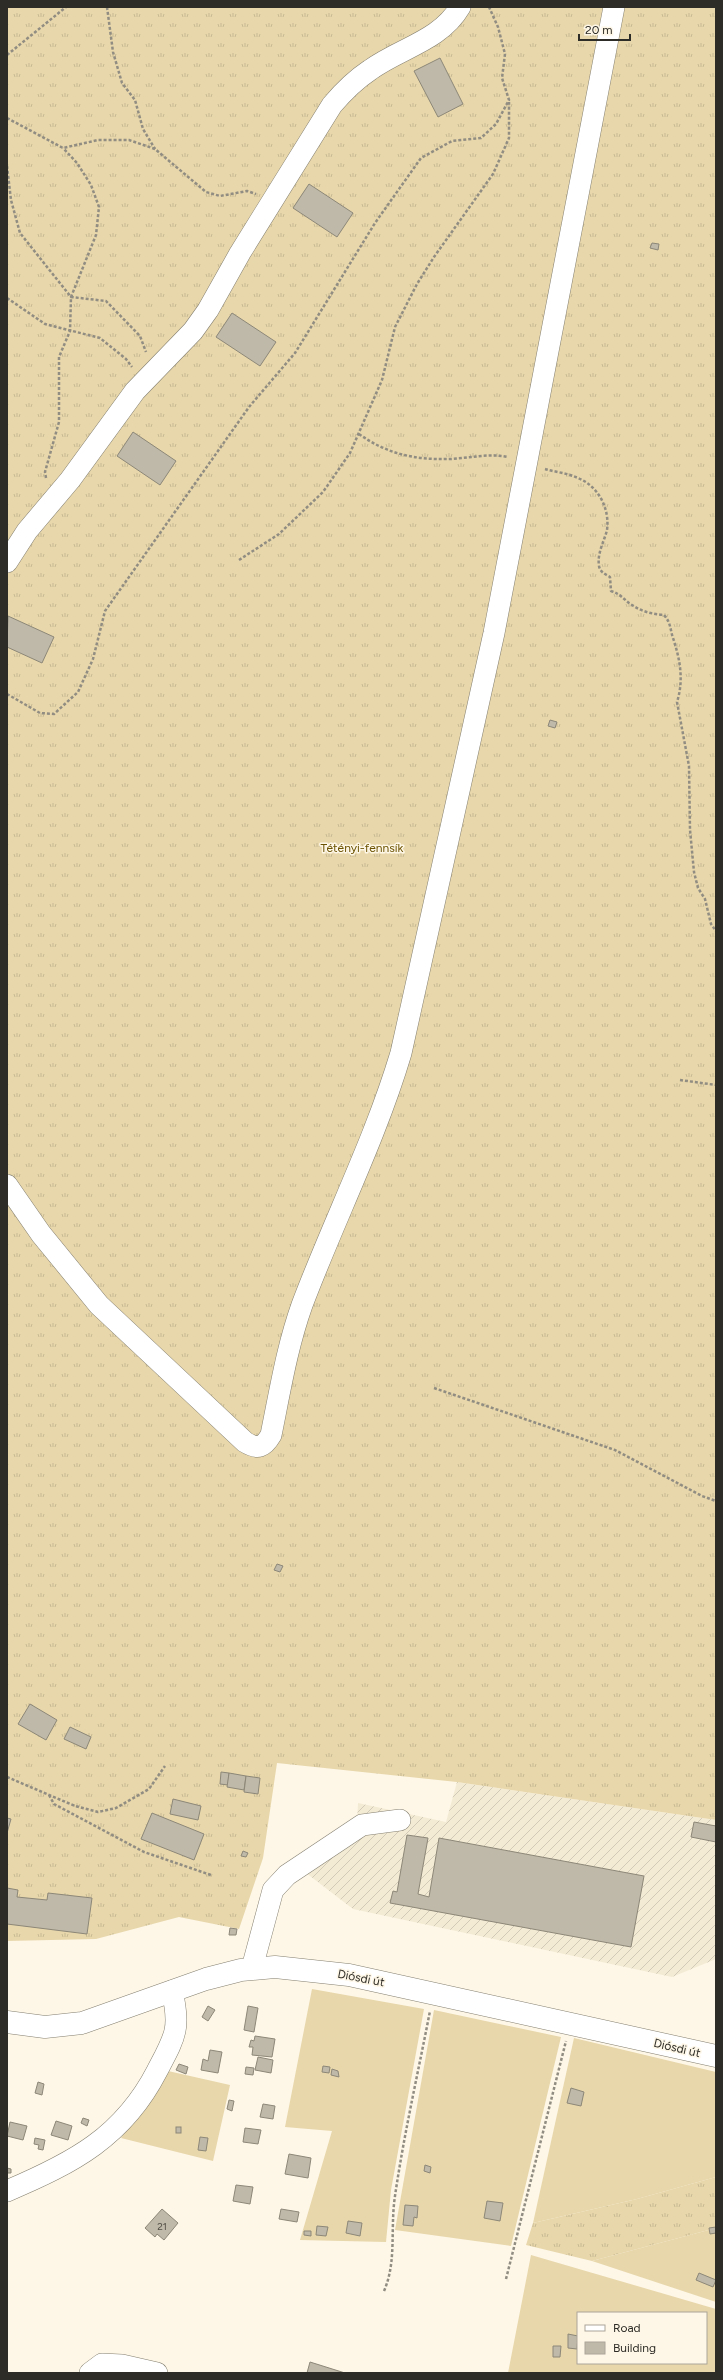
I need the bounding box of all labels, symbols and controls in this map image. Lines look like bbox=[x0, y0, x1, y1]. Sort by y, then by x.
scale bar bbox=[579, 16, 630, 42]
text: 20 m bbox=[585, 23, 613, 37]
park label: Tétényi-fennsík bbox=[321, 841, 404, 855]
street label: Diósdi út bbox=[336, 1967, 386, 1990]
street label: Diósdi út bbox=[652, 2036, 702, 2060]
house number: 21 bbox=[157, 2220, 167, 2233]
legend bbox=[577, 2312, 707, 2364]
text: Road bbox=[613, 2321, 641, 2335]
text: Building bbox=[613, 2341, 656, 2355]

